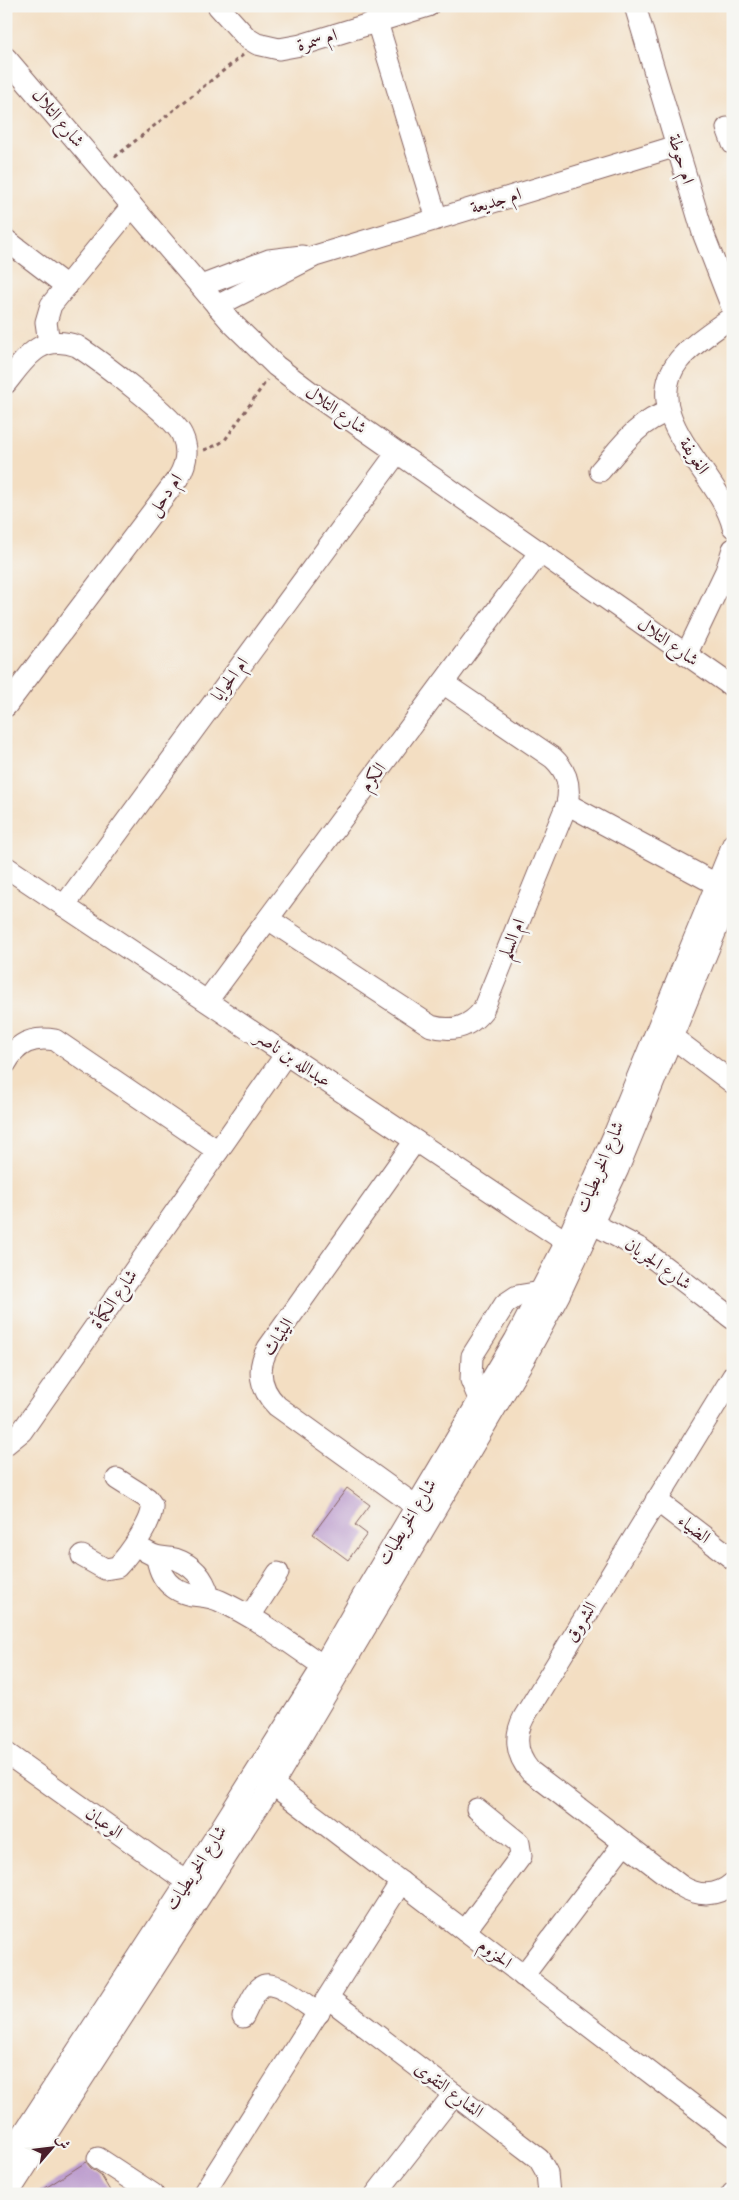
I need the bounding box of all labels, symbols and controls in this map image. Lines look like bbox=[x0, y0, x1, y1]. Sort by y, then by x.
street label: ام سمرة bbox=[294, 23, 341, 61]
street label: شارع التلال bbox=[24, 84, 89, 154]
street label: ام حوطة bbox=[659, 131, 699, 188]
street label: ام جديعة bbox=[468, 182, 526, 223]
street label: شارع التلال bbox=[299, 381, 371, 442]
street label: الغويفة bbox=[674, 433, 714, 479]
street label: ام دحل bbox=[142, 469, 191, 523]
street label: شارع التلال bbox=[631, 613, 703, 674]
street label: ام الحوايا bbox=[206, 652, 257, 708]
street label: الكرم bbox=[355, 758, 395, 798]
street label: ام السلم bbox=[494, 915, 536, 965]
street label: عبدالله بن ناصر bbox=[249, 1024, 335, 1093]
street label: شارع الخريطيات bbox=[570, 1118, 632, 1217]
street label: شارع الجريان bbox=[618, 1233, 696, 1298]
street label: شارع الكمأة bbox=[84, 1264, 145, 1335]
street label: اليثياث bbox=[257, 1313, 299, 1360]
street label: شارع الخريطيات bbox=[372, 1474, 444, 1571]
street label: الضياء bbox=[673, 1509, 715, 1549]
street label: الشروق bbox=[560, 1597, 602, 1647]
street label: الوعبان bbox=[81, 1802, 127, 1844]
street label: شارع الخريطيات bbox=[160, 1821, 235, 1917]
street label: الحزوم bbox=[471, 1934, 517, 1977]
street label: الشارع التقوى bbox=[408, 2057, 488, 2126]
north arrow bbox=[28, 2122, 78, 2172]
text: ش bbox=[52, 2132, 74, 2152]

